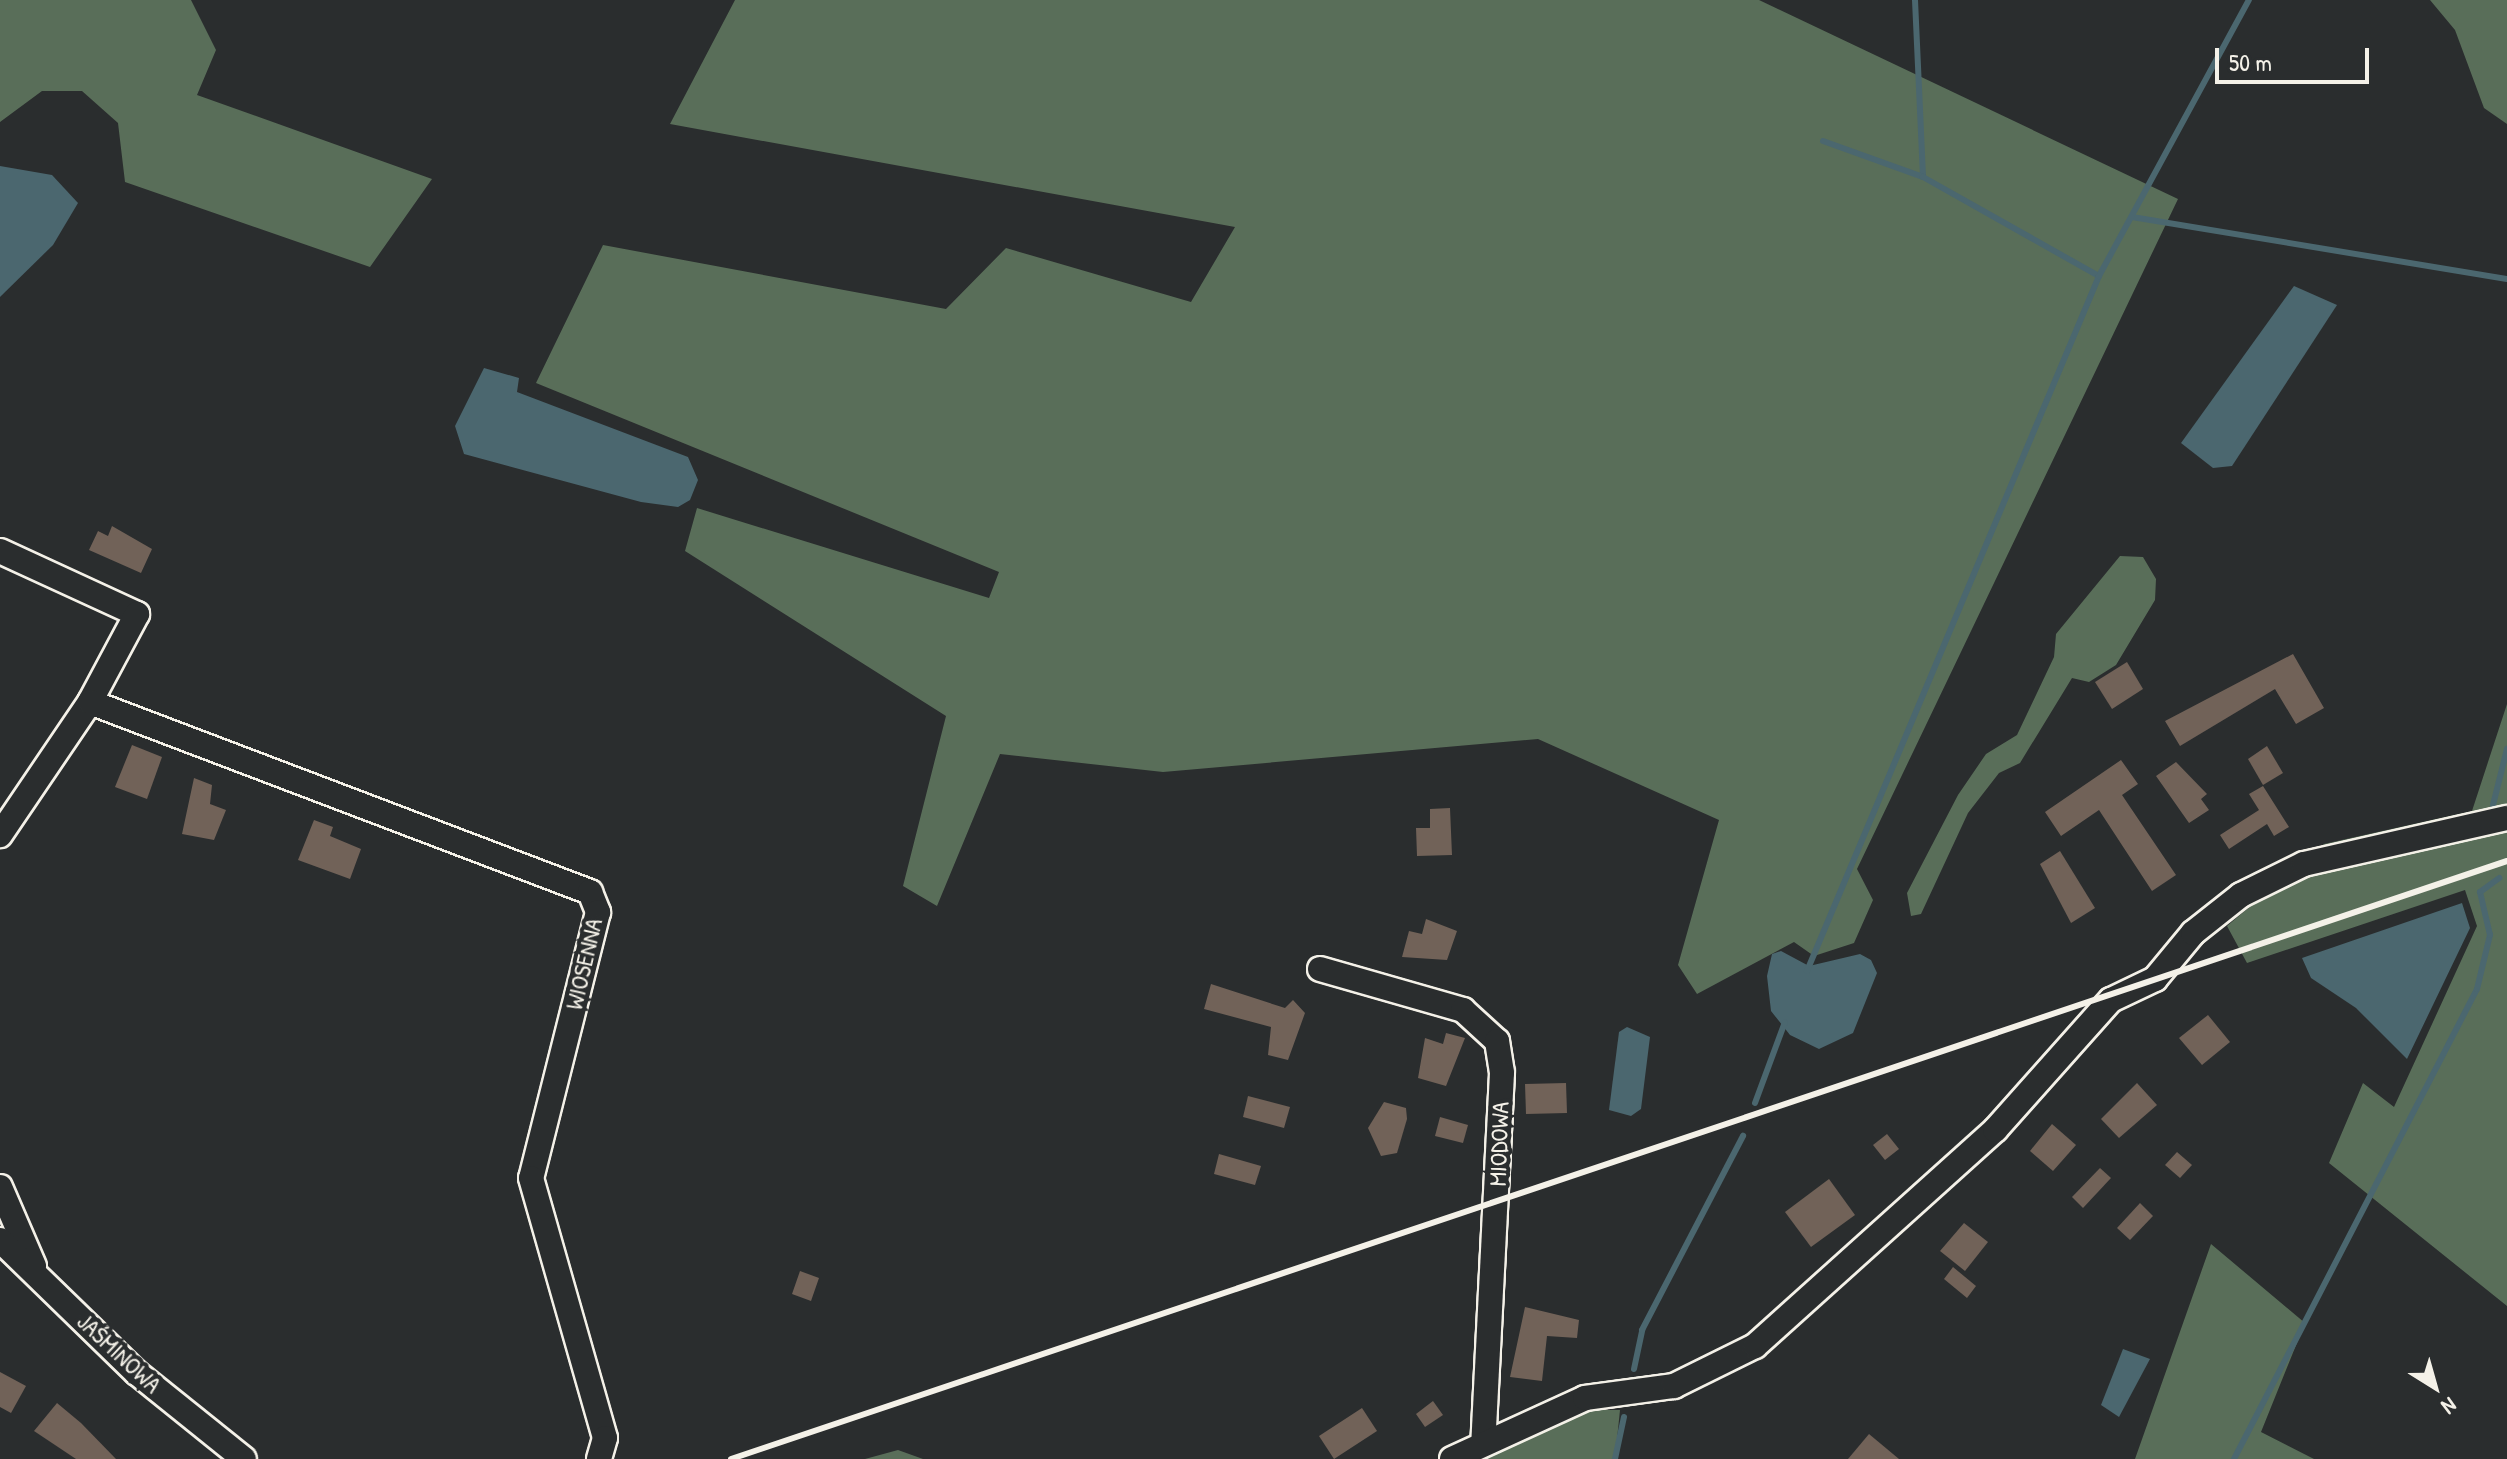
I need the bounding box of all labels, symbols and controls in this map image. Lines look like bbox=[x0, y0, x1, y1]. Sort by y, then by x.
scale bar bbox=[2219, 32, 2373, 82]
text: 50 m bbox=[2229, 46, 2272, 78]
street label: WIOSENNA bbox=[560, 916, 608, 1012]
street label: MIODOWA bbox=[1483, 1101, 1515, 1187]
street label: JAŚMINOWA bbox=[71, 1307, 167, 1399]
north arrow bbox=[2395, 1347, 2475, 1427]
text: N bbox=[2436, 1391, 2463, 1422]

